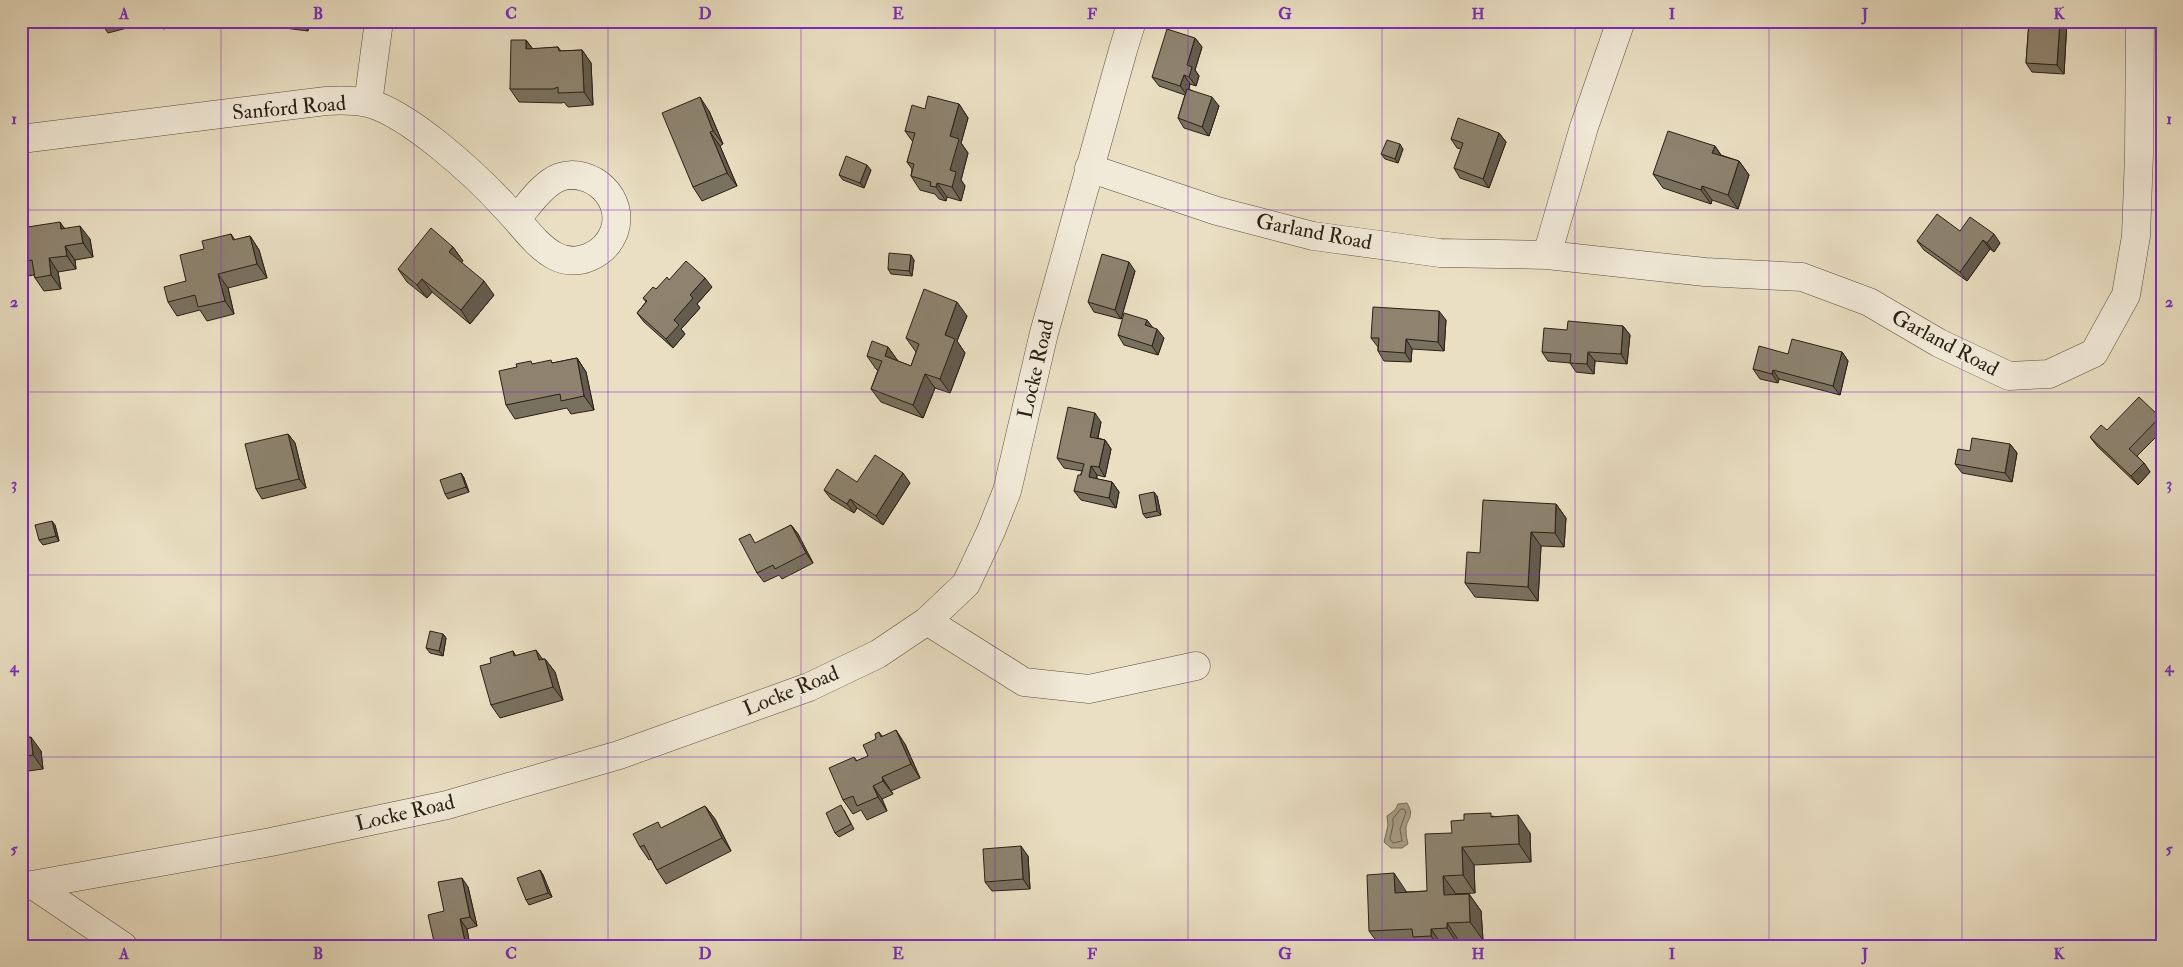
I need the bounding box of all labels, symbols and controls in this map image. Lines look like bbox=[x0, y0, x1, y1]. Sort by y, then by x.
text: A bbox=[118, 4, 130, 24]
text: B bbox=[313, 4, 323, 24]
text: C bbox=[505, 4, 517, 24]
text: D bbox=[698, 4, 712, 24]
text: E bbox=[892, 4, 904, 24]
text: F bbox=[1087, 4, 1097, 24]
text: G bbox=[1278, 4, 1292, 24]
text: H bbox=[1471, 4, 1485, 24]
text: I bbox=[1669, 4, 1676, 24]
text: J bbox=[1861, 4, 1869, 25]
text: K bbox=[2053, 4, 2065, 24]
street label: Sanford Road bbox=[231, 90, 348, 126]
text: 1 bbox=[11, 109, 17, 129]
text: 1 bbox=[2166, 109, 2172, 129]
street label: Garland Road bbox=[1254, 208, 1375, 257]
text: 2 bbox=[10, 292, 18, 312]
text: 2 bbox=[2165, 292, 2173, 312]
street label: Garland Road bbox=[1887, 304, 2004, 383]
street label: Locke Road bbox=[1012, 316, 1061, 421]
text: 3 bbox=[11, 474, 17, 494]
text: 3 bbox=[2166, 474, 2172, 494]
text: 4 bbox=[9, 657, 20, 677]
text: 4 bbox=[2164, 657, 2175, 677]
street label: Locke Road bbox=[739, 659, 843, 722]
street label: Locke Road bbox=[353, 788, 458, 837]
text: 5 bbox=[10, 839, 18, 859]
text: 5 bbox=[2165, 839, 2173, 859]
text: A bbox=[118, 944, 130, 964]
text: B bbox=[313, 944, 323, 964]
text: C bbox=[505, 944, 517, 964]
text: D bbox=[698, 944, 712, 964]
text: E bbox=[892, 944, 904, 964]
text: F bbox=[1087, 944, 1097, 964]
text: G bbox=[1278, 944, 1292, 964]
text: H bbox=[1471, 944, 1485, 964]
text: I bbox=[1669, 944, 1676, 964]
text: J bbox=[1861, 944, 1869, 965]
text: K bbox=[2053, 944, 2065, 964]

